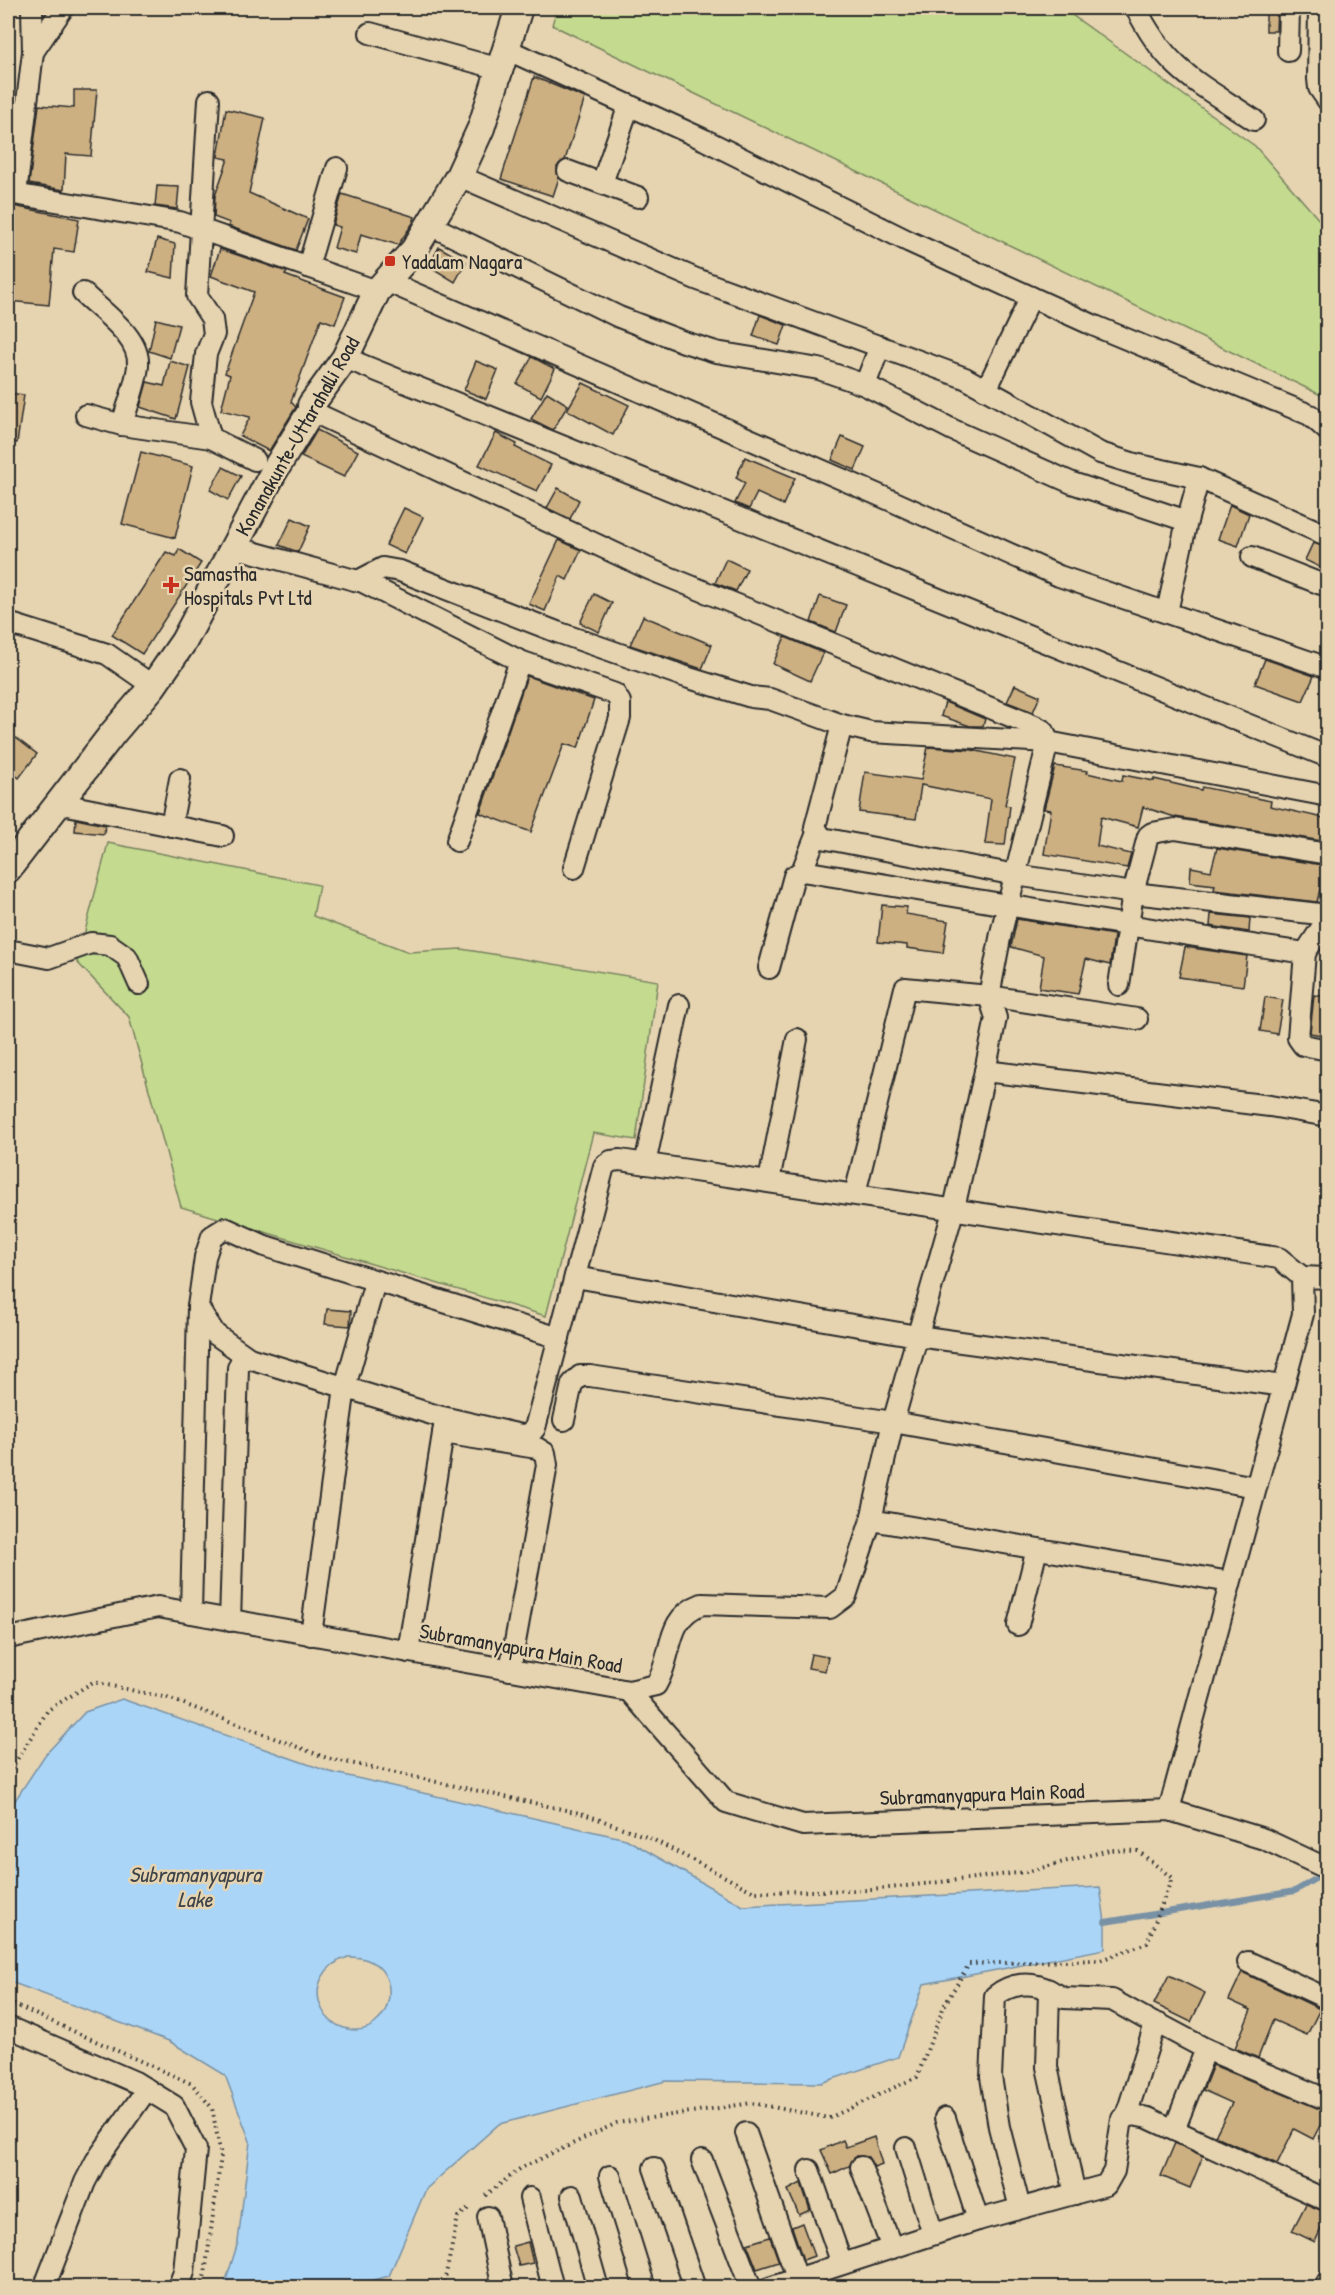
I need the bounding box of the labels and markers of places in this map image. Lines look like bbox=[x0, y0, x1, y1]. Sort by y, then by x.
place label: Yadalam Nagara bbox=[402, 247, 522, 276]
marker: Yadalam Nagara bbox=[383, 254, 397, 268]
place label: Samastha Hospitals Pvt Ltd bbox=[184, 559, 312, 612]
marker: Samastha Hospitals Pvt Ltd bbox=[162, 576, 180, 594]

